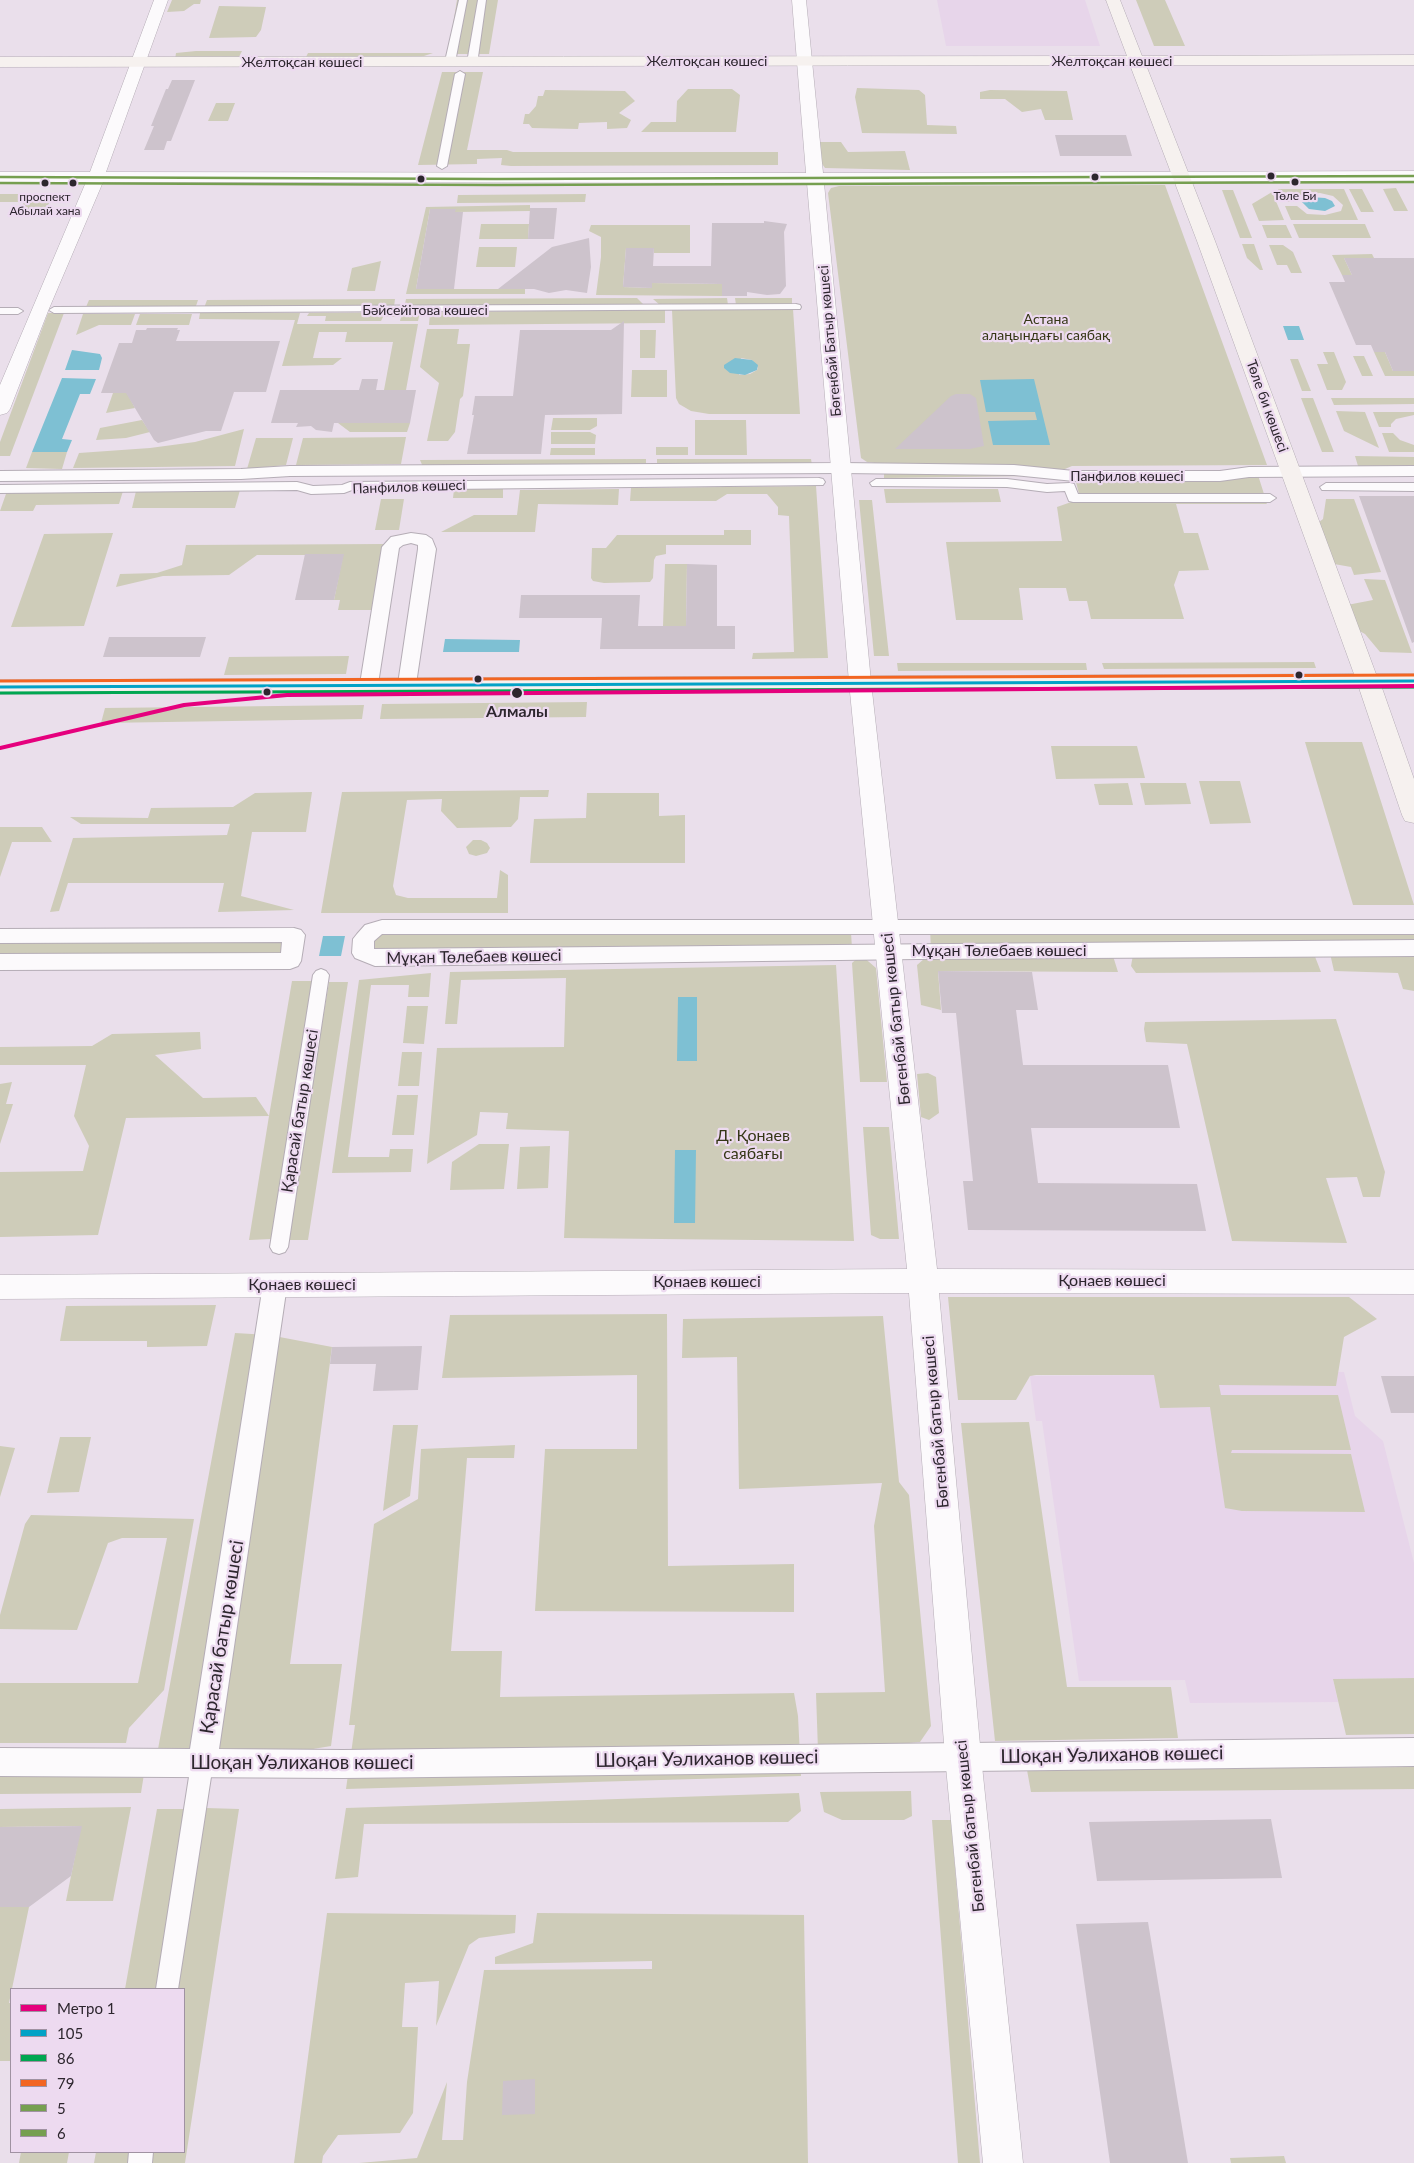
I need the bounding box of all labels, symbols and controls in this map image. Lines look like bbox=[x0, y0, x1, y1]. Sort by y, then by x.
street label: Желтоқсан көшесі bbox=[647, 53, 767, 69]
street label: Желтоқсан көшесі bbox=[1052, 53, 1172, 69]
street label: Желтоқсан көшесі bbox=[242, 54, 362, 70]
unlabelled marker bbox=[1266, 171, 1276, 181]
unlabelled marker bbox=[1090, 172, 1100, 182]
unlabelled marker bbox=[416, 174, 426, 184]
marker: Төле Би bbox=[1290, 177, 1300, 187]
marker: проспект Абылай хана bbox=[40, 178, 50, 188]
unlabelled marker bbox=[68, 178, 78, 188]
place label: Төле Би bbox=[1274, 189, 1316, 203]
place label: проспект Абылай хана bbox=[9, 190, 81, 218]
street label: Бөгенбай Батыр көшесі bbox=[815, 265, 845, 417]
street label: Бәйсейітова көшесі bbox=[362, 302, 488, 318]
park label: Астана алаңындағы саябақ bbox=[982, 311, 1110, 344]
street label: Төле би көшесі bbox=[1242, 357, 1292, 455]
street label: Панфилов көшесі bbox=[1070, 468, 1184, 484]
street label: Панфилов көшесі bbox=[352, 477, 466, 497]
unlabelled marker bbox=[1294, 670, 1304, 680]
unlabelled marker bbox=[473, 674, 483, 684]
marker: Алмалы bbox=[510, 686, 524, 700]
unlabelled marker bbox=[262, 687, 272, 697]
place label: Алмалы bbox=[486, 702, 548, 722]
street label: Бөгенбай батыр көшесі bbox=[877, 932, 915, 1106]
street label: Мұқан Төлебаев көшесі bbox=[911, 941, 1087, 961]
street label: Мұқан Төлебаев көшесі bbox=[386, 946, 562, 968]
street label: Қарасай батыр көшесі bbox=[278, 1028, 322, 1194]
park label: Д. Қонаев саябағы bbox=[716, 1126, 790, 1164]
street label: Қонаев көшесі bbox=[1058, 1271, 1166, 1291]
street label: Қонаев көшесі bbox=[653, 1272, 761, 1292]
street label: Қонаев көшесі bbox=[248, 1275, 356, 1295]
street label: Бөгенбай батыр көшесі bbox=[919, 1335, 953, 1509]
street label: Қарасай батыр көшесі bbox=[195, 1538, 249, 1736]
street label: Бөгенбай батыр көшесі bbox=[951, 1739, 989, 1913]
street label: Шоқан Уәлиханов көшесі bbox=[1000, 1742, 1224, 1768]
street label: Шоқан Уәлиханов көшесі bbox=[595, 1746, 819, 1772]
street label: Шоқан Уәлиханов көшесі bbox=[190, 1752, 414, 1774]
legend bbox=[10, 1988, 185, 2153]
text: Метро 1 bbox=[57, 1999, 116, 2017]
text: 105 bbox=[57, 2024, 83, 2042]
text: 86 bbox=[57, 2049, 74, 2067]
text: 79 bbox=[57, 2074, 74, 2092]
text: 5 bbox=[57, 2099, 66, 2117]
text: 6 bbox=[57, 2124, 66, 2142]

